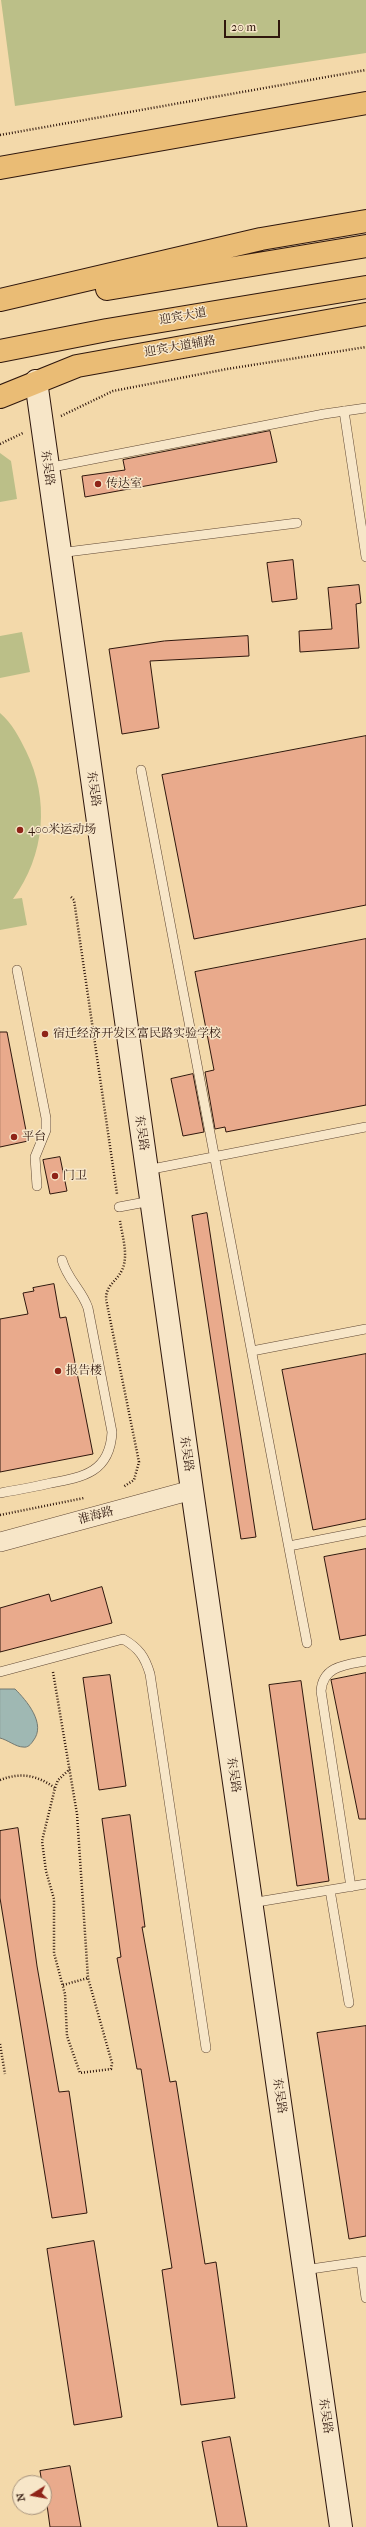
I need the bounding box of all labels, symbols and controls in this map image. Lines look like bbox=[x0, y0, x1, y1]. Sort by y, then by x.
scale bar bbox=[226, 12, 282, 38]
text: 20 m bbox=[231, 20, 256, 34]
street label: 迎宾大道 bbox=[158, 306, 208, 328]
street label: 迎宾大道辅路 bbox=[143, 334, 217, 360]
street label: 东吴路 bbox=[37, 449, 57, 487]
place label: 传达室 bbox=[106, 477, 142, 491]
marker: 传达室 bbox=[93, 479, 103, 489]
street label: 东吴路 bbox=[83, 770, 103, 808]
place label: 400米运动场 bbox=[28, 823, 96, 837]
marker: 400米运动场 bbox=[15, 825, 25, 835]
place label: 宿迁经济开发区富民路实验学校 bbox=[53, 1027, 221, 1041]
marker: 宿迁经济开发区富民路实验学校 bbox=[40, 1029, 50, 1039]
street label: 东吴路 bbox=[131, 1114, 151, 1152]
place label: 平台 bbox=[22, 1130, 46, 1144]
marker: 平台 bbox=[9, 1132, 19, 1142]
place label: 门卫 bbox=[63, 1169, 87, 1183]
marker: 门卫 bbox=[50, 1171, 60, 1181]
place label: 报告楼 bbox=[66, 1364, 102, 1378]
marker: 报告楼 bbox=[53, 1366, 63, 1376]
street label: 东吴路 bbox=[176, 1435, 196, 1473]
street label: 淮海路 bbox=[77, 1504, 115, 1528]
street label: 东吴路 bbox=[223, 1756, 243, 1794]
street label: 东吴路 bbox=[269, 2077, 289, 2115]
street label: 东吴路 bbox=[315, 2397, 335, 2435]
north arrow bbox=[12, 2475, 52, 2515]
text: N bbox=[14, 2492, 28, 2503]

